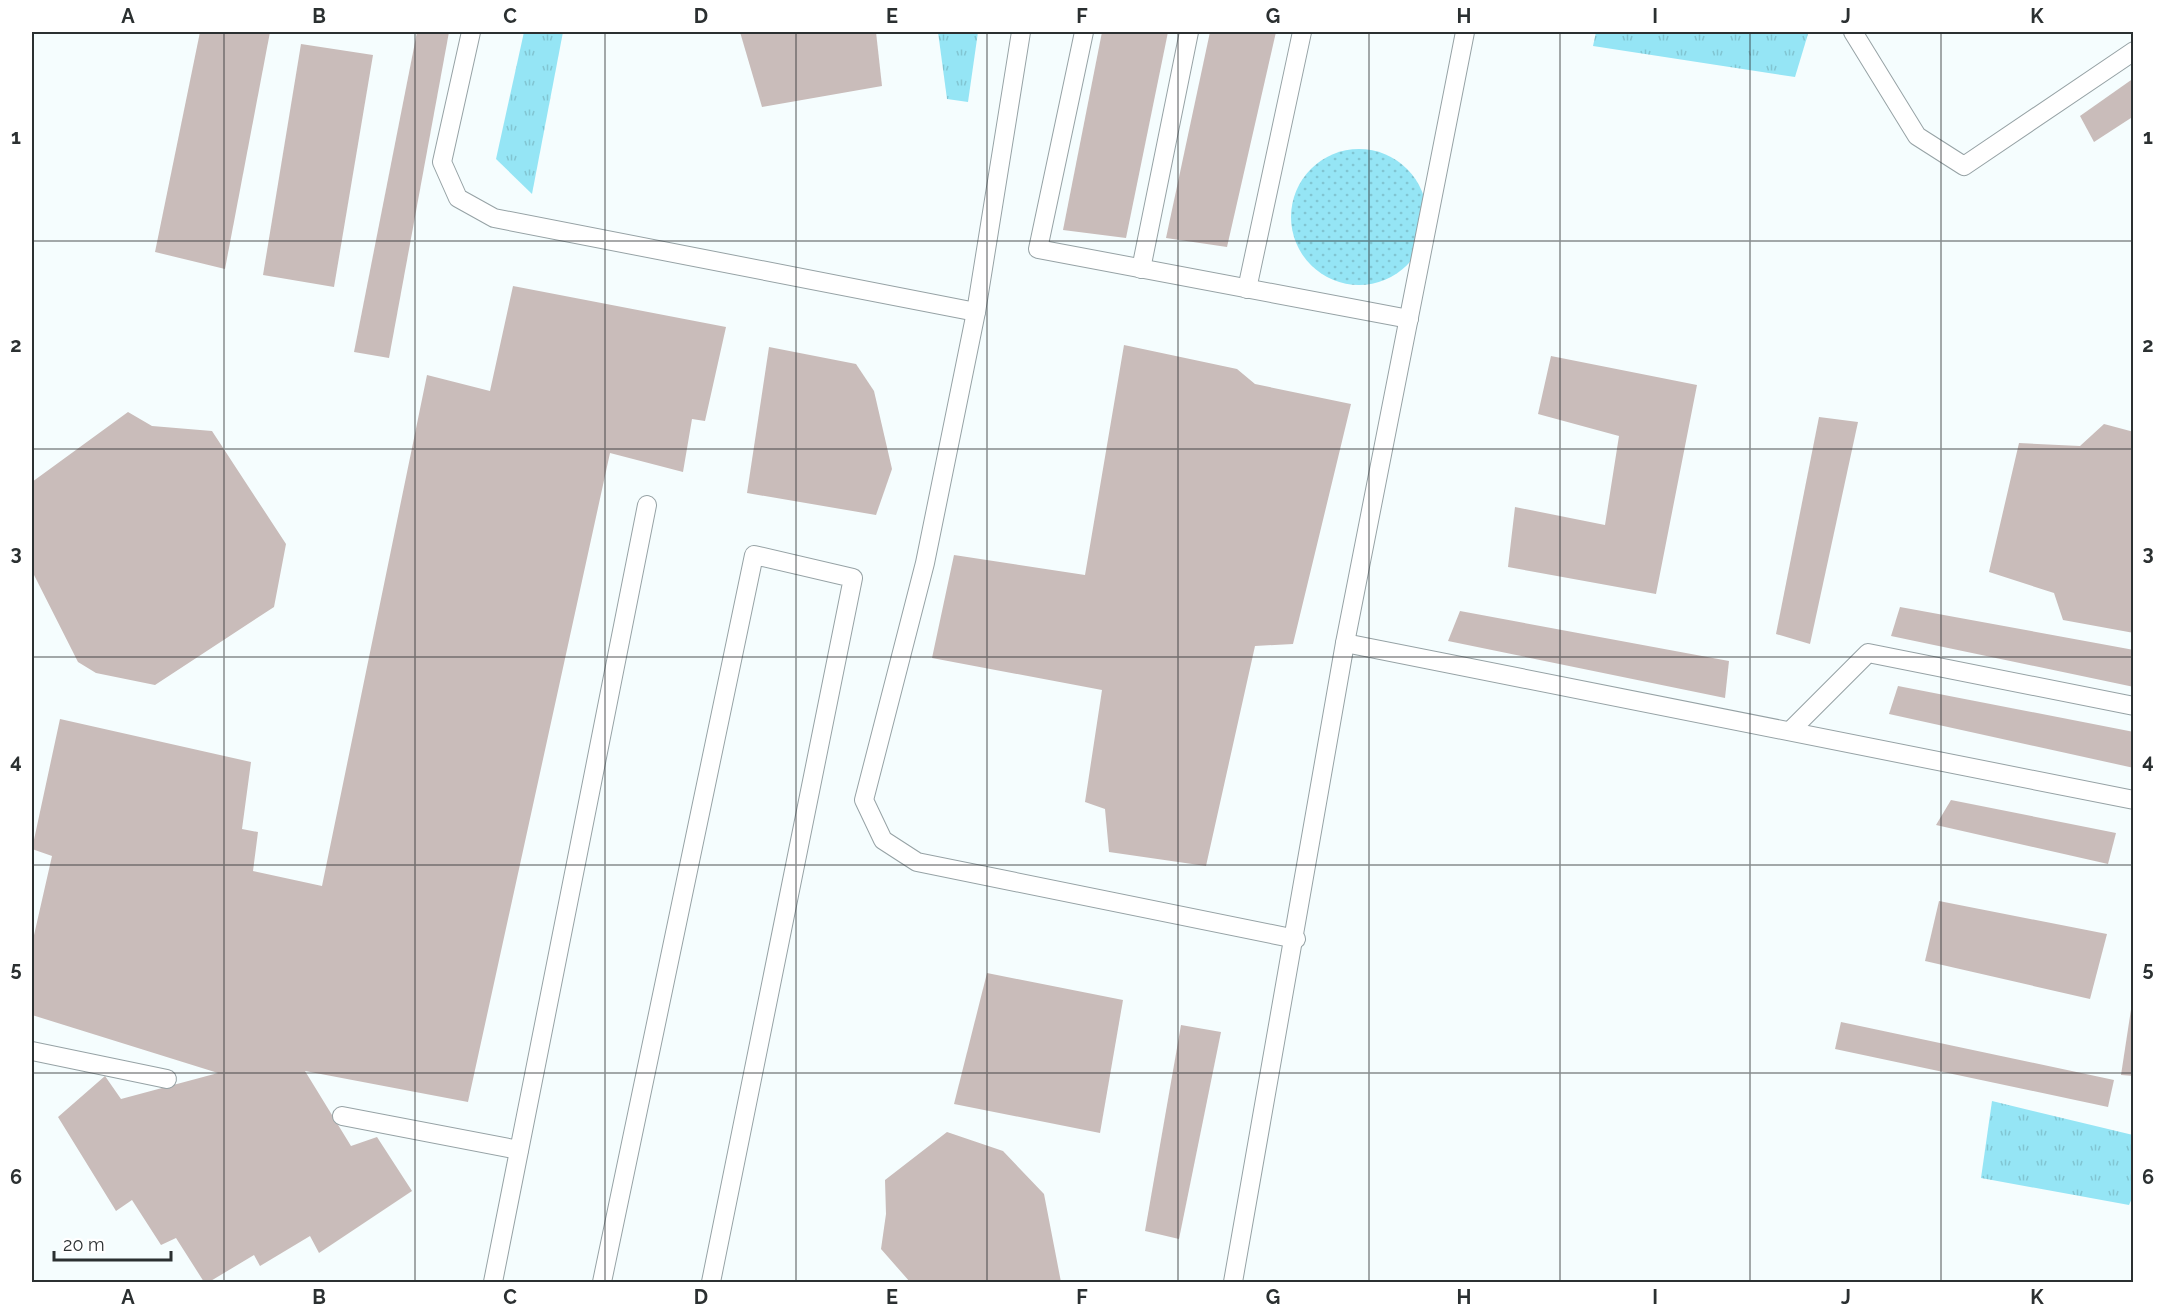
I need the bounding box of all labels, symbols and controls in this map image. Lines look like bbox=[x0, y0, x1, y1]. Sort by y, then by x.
text: A bbox=[121, 4, 135, 28]
text: B bbox=[312, 4, 326, 28]
text: C bbox=[503, 4, 517, 28]
text: D bbox=[694, 4, 708, 28]
text: E bbox=[886, 4, 898, 28]
text: F bbox=[1076, 4, 1088, 28]
text: G bbox=[1266, 4, 1280, 28]
text: H bbox=[1457, 4, 1471, 28]
text: I bbox=[1652, 4, 1658, 28]
text: J bbox=[1841, 4, 1851, 28]
text: K bbox=[2030, 4, 2044, 28]
text: 1 bbox=[11, 125, 21, 149]
text: 1 bbox=[2143, 125, 2153, 149]
text: 2 bbox=[10, 333, 22, 357]
text: 2 bbox=[2142, 333, 2154, 357]
text: 3 bbox=[10, 541, 22, 565]
text: 3 bbox=[2142, 541, 2154, 565]
text: 4 bbox=[10, 749, 22, 773]
text: 4 bbox=[2142, 749, 2154, 773]
text: 5 bbox=[10, 957, 22, 981]
text: 5 bbox=[2142, 957, 2154, 981]
text: 6 bbox=[10, 1165, 22, 1189]
text: 6 bbox=[2142, 1165, 2154, 1189]
scale bar bbox=[54, 1224, 171, 1262]
text: 20 m bbox=[63, 1234, 105, 1255]
text: A bbox=[121, 1285, 135, 1309]
text: B bbox=[312, 1285, 326, 1309]
text: C bbox=[503, 1285, 517, 1309]
text: D bbox=[694, 1285, 708, 1309]
text: E bbox=[886, 1285, 898, 1309]
text: F bbox=[1076, 1285, 1088, 1309]
text: G bbox=[1266, 1285, 1280, 1309]
text: H bbox=[1457, 1285, 1471, 1309]
text: I bbox=[1652, 1285, 1658, 1309]
text: J bbox=[1841, 1285, 1851, 1309]
text: K bbox=[2030, 1285, 2044, 1309]

